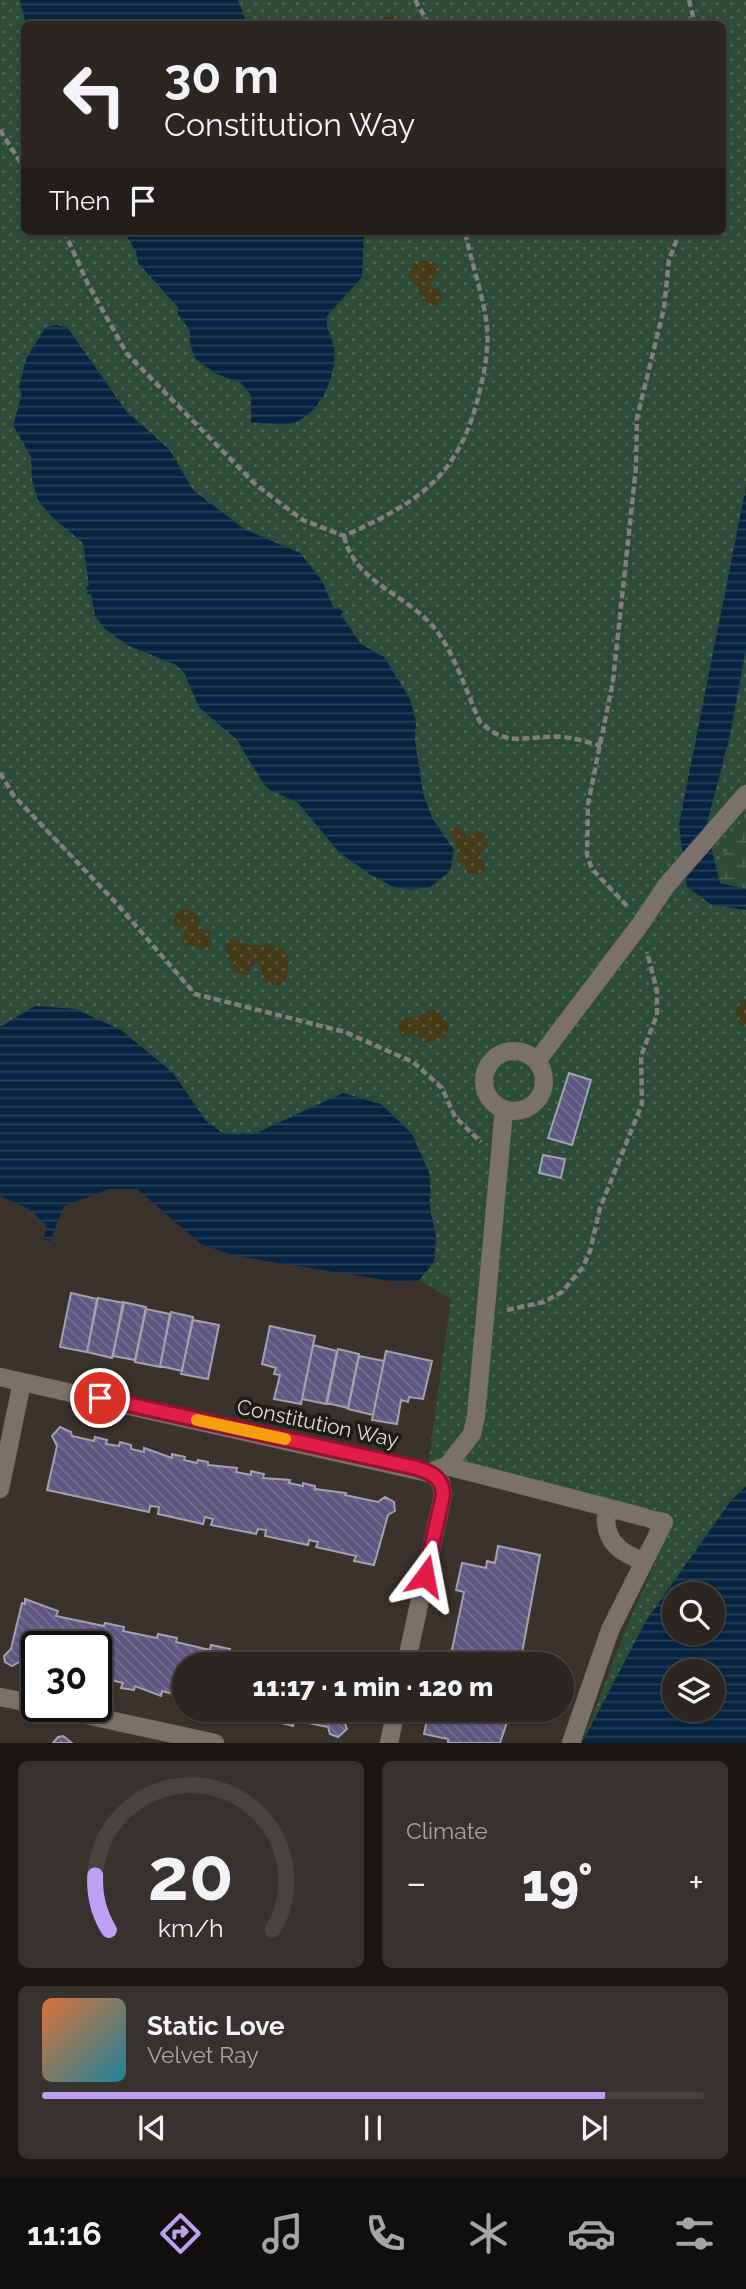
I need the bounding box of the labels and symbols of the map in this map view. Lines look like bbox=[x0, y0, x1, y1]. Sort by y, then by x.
pin bbox=[70, 1368, 130, 1428]
street label: Constitution Way bbox=[235, 1394, 401, 1452]
position arrow bbox=[388, 1539, 462, 1613]
speed limit sign: 30 bbox=[21, 1631, 112, 1722]

